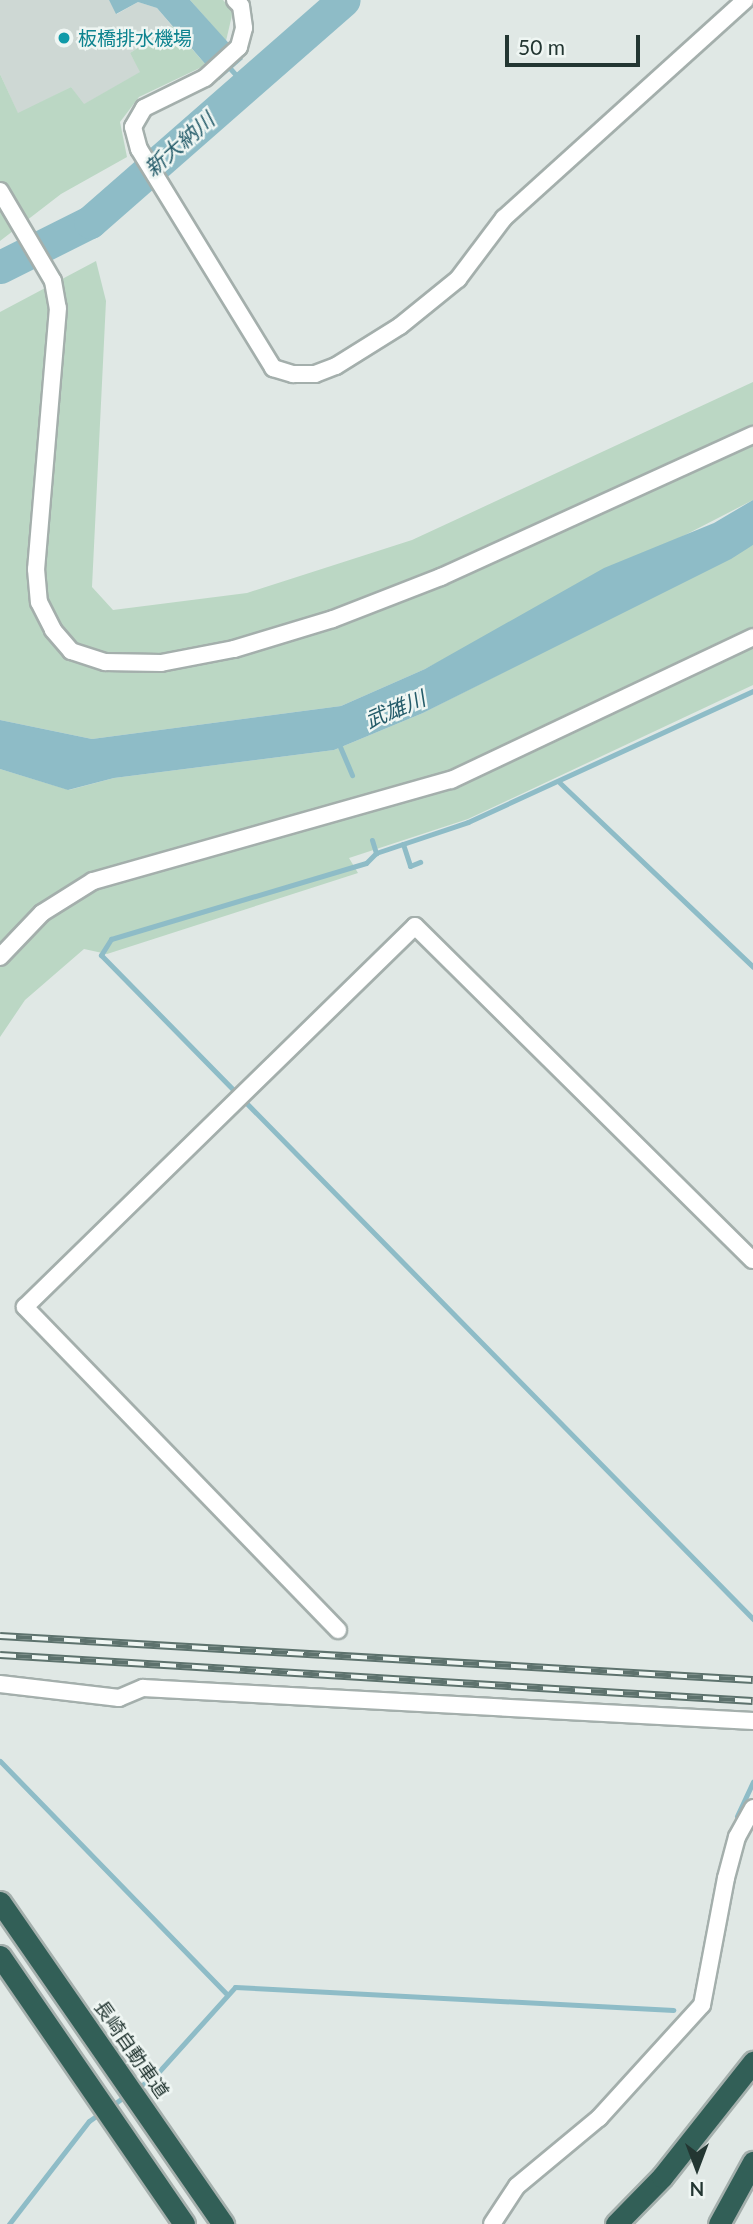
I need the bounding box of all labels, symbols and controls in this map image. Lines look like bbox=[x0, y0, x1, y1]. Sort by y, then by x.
scale bar bbox=[508, 21, 643, 65]
place label: 板橋排水機場 bbox=[78, 27, 192, 49]
marker: 板橋排水機場 bbox=[56, 30, 72, 46]
text: 50 m bbox=[518, 34, 565, 59]
water label: 新大納川 bbox=[139, 107, 219, 181]
water label: 武雄川 bbox=[361, 685, 429, 733]
street label: 長崎自動車道 bbox=[90, 1996, 174, 2102]
north arrow bbox=[662, 2133, 732, 2203]
text: N bbox=[690, 2178, 704, 2201]

